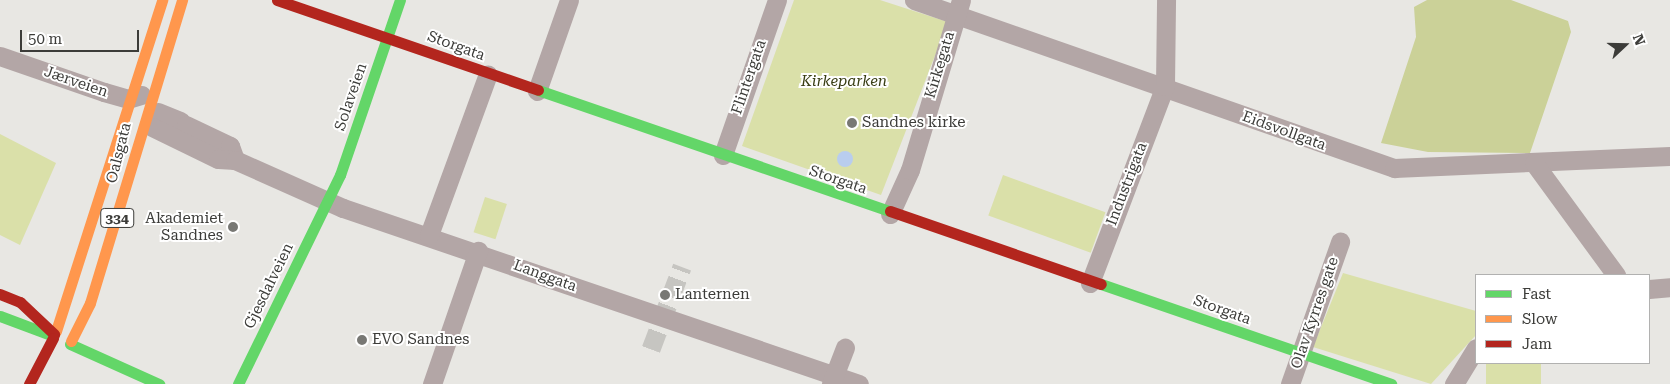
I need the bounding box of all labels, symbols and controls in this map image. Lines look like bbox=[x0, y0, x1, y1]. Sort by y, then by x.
scale bar bbox=[22, 20, 141, 52]
north arrow bbox=[1600, 20, 1650, 70]
street label: Storgata bbox=[425, 27, 487, 65]
street label: Kirkegata bbox=[921, 29, 959, 101]
text: 50 m bbox=[28, 30, 62, 48]
text: N bbox=[1630, 32, 1648, 48]
street label: Flintergata bbox=[728, 37, 770, 117]
street label: Solaveien bbox=[331, 61, 371, 133]
street label: Jærveien bbox=[42, 63, 110, 101]
park label: Kirkeparken bbox=[801, 73, 887, 91]
street label: Eidsvollgata bbox=[1240, 108, 1328, 154]
place label: Sandnes kirke bbox=[862, 114, 965, 132]
marker: Sandnes kirke bbox=[846, 117, 858, 129]
street label: Oalsgata bbox=[103, 121, 135, 185]
street label: Industrigata bbox=[1103, 140, 1151, 228]
street label: Storgata bbox=[807, 162, 869, 198]
road number: 334 bbox=[100, 207, 134, 230]
place label: Akademiet Sandnes bbox=[145, 209, 223, 244]
marker: Akademiet Sandnes bbox=[227, 221, 239, 233]
street label: Gjesdalveien bbox=[241, 240, 297, 332]
street label: Olav Kyrres gate bbox=[1287, 255, 1343, 371]
street label: Langgata bbox=[511, 256, 579, 296]
legend bbox=[1475, 274, 1650, 364]
text: Fast bbox=[1522, 285, 1551, 303]
place label: Lanternen bbox=[675, 286, 750, 304]
marker: Lanternen bbox=[659, 289, 671, 301]
street label: Storgata bbox=[1191, 291, 1253, 329]
text: Slow bbox=[1522, 310, 1557, 328]
place label: EVO Sandnes bbox=[372, 331, 469, 349]
marker: EVO Sandnes bbox=[356, 334, 368, 346]
text: Jam bbox=[1522, 335, 1552, 353]

